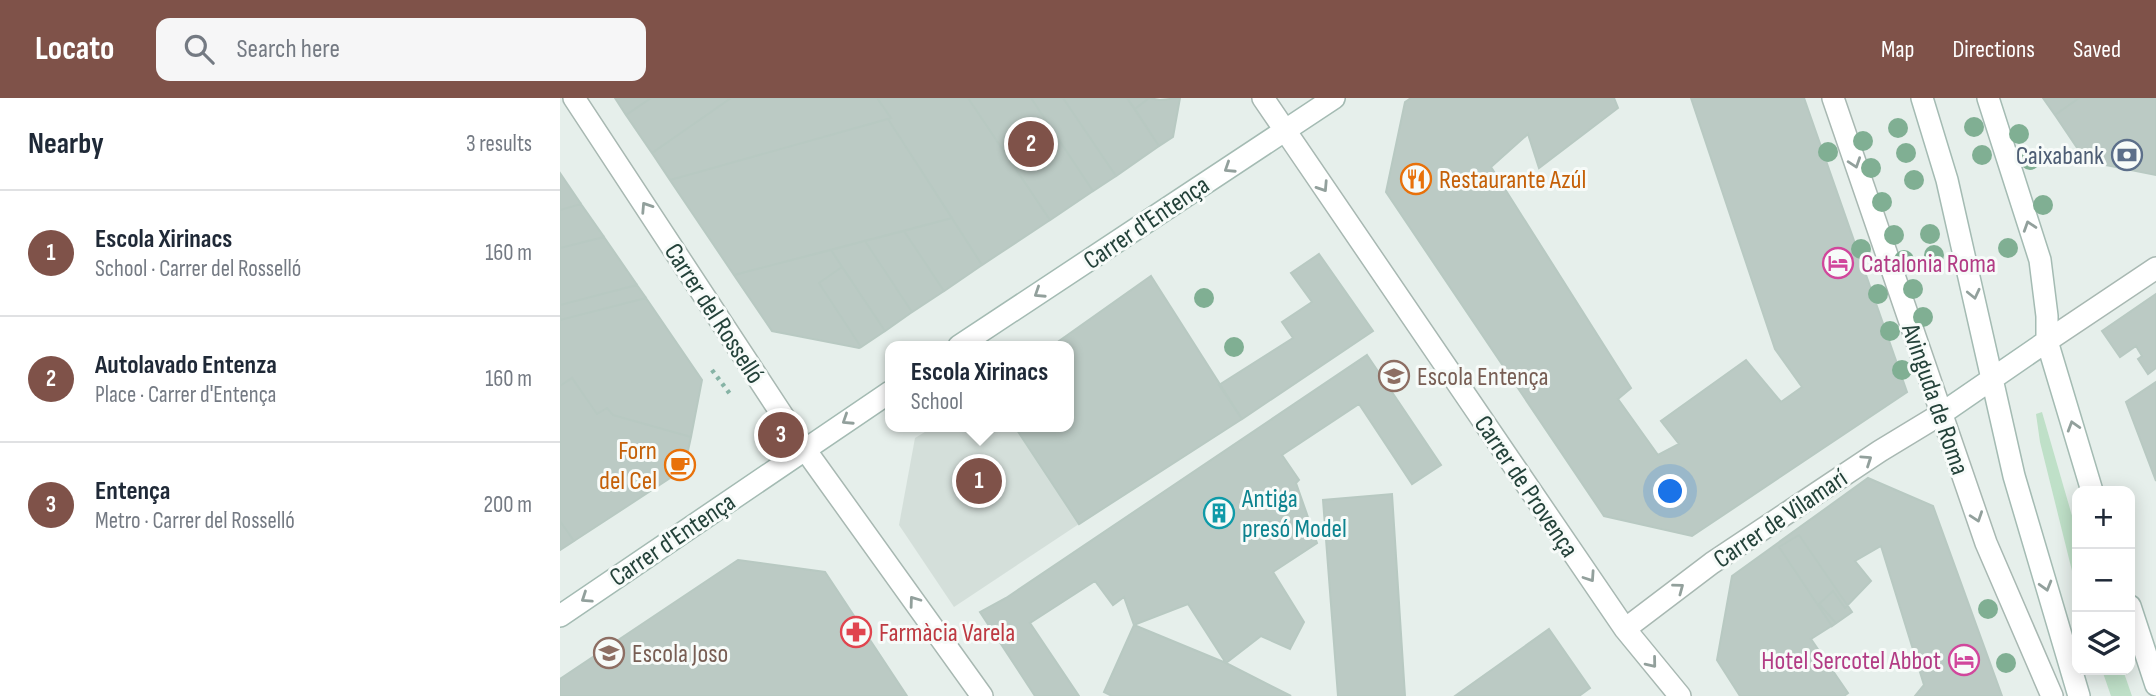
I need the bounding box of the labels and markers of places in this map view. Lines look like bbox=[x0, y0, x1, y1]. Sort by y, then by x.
pin: 2 bbox=[1008, 118, 1054, 170]
bank icon: Caixabank bbox=[2110, 138, 2144, 172]
place label: Caixabank bbox=[2016, 141, 2104, 172]
restaurant icon: Restaurante Azúl bbox=[1399, 162, 1433, 196]
place label: Restaurante Azúl bbox=[1439, 165, 1586, 196]
hotel icon: Catalonia Roma bbox=[1821, 246, 1855, 280]
place label: Catalonia Roma bbox=[1861, 249, 1996, 280]
school or university icon: Escola Entença bbox=[1377, 359, 1411, 393]
place label: Escola Entença bbox=[1417, 362, 1549, 393]
pin: 3 bbox=[758, 409, 804, 461]
place label: Forn del Cel bbox=[599, 436, 657, 497]
cafe icon: Forn del Cel bbox=[663, 448, 697, 482]
pin: 1 bbox=[956, 455, 1002, 507]
place label: Antiga presó Model bbox=[1241, 484, 1347, 545]
building icon: Antiga presó Model bbox=[1202, 496, 1236, 530]
pharmacy icon: Farmàcia Varela bbox=[839, 615, 873, 649]
place label: Farmàcia Varela bbox=[879, 618, 1015, 649]
school or university icon: Escola Joso bbox=[592, 636, 626, 670]
place label: Escola Joso bbox=[632, 639, 728, 670]
hotel icon: Hotel Sercotel Abbot bbox=[1947, 643, 1981, 677]
place label: Hotel Sercotel Abbot bbox=[1761, 646, 1941, 677]

